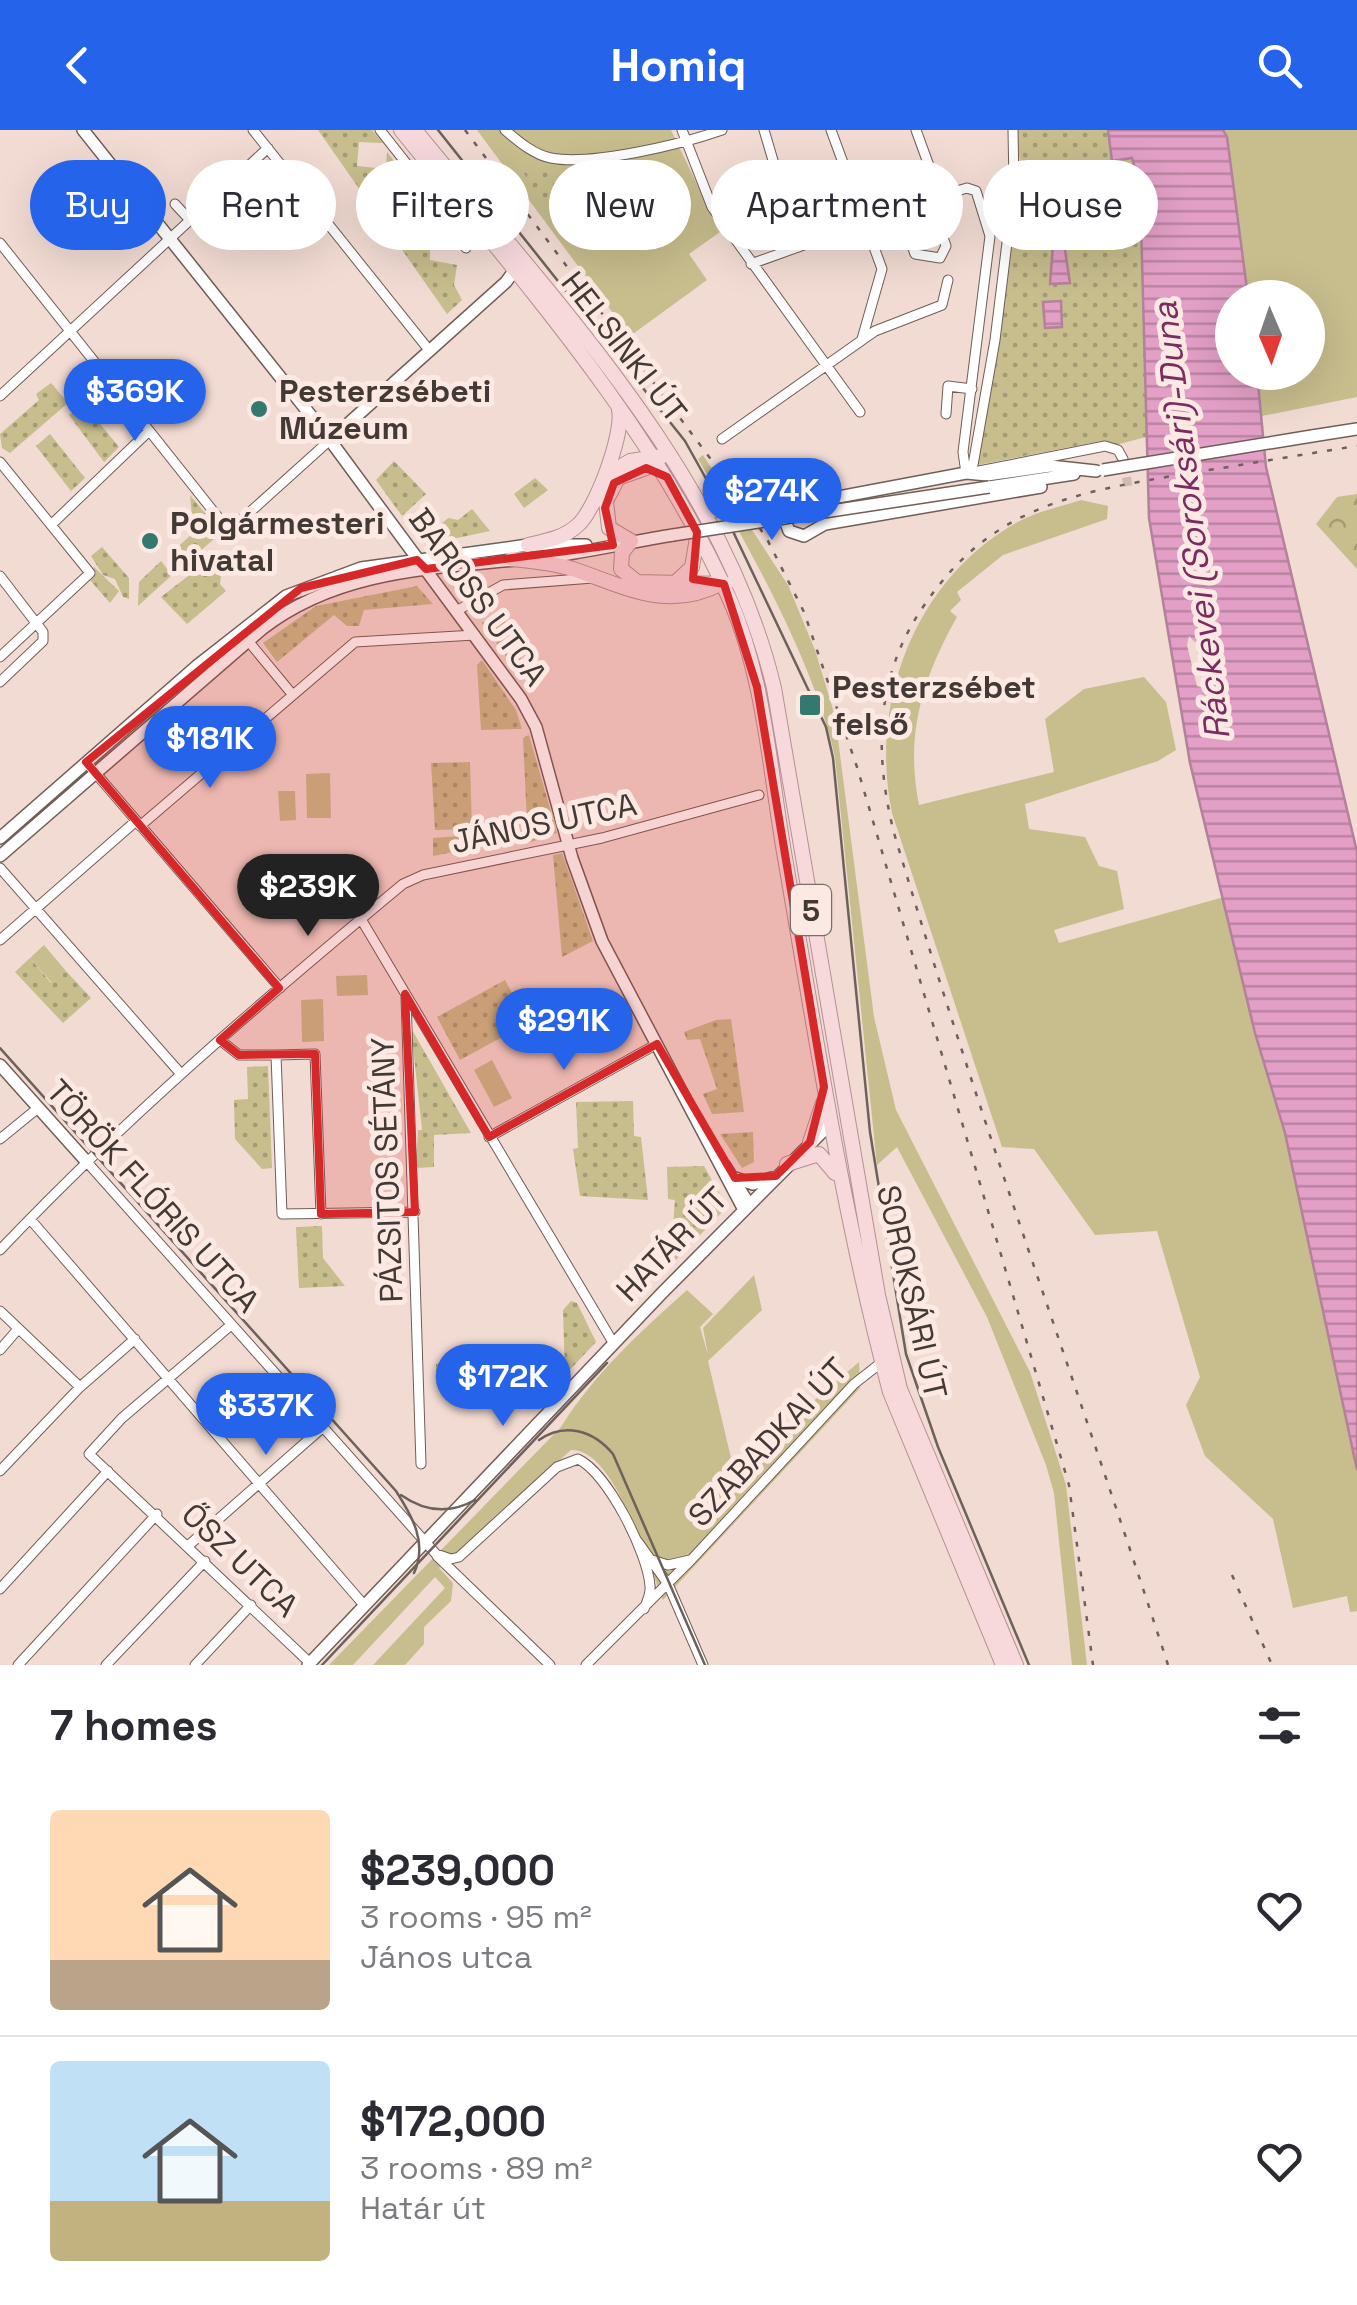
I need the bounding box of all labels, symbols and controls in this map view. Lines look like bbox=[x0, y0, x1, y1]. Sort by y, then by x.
text: Homiq bbox=[610, 37, 747, 94]
icon: back bbox=[50, 38, 105, 93]
icon: search bbox=[1252, 38, 1307, 93]
chip: Buy bbox=[30, 160, 166, 250]
chip: Rent bbox=[186, 160, 336, 250]
chip: Filters bbox=[356, 160, 529, 250]
chip: New bbox=[549, 160, 691, 250]
chip: Apartment bbox=[711, 160, 963, 250]
chip: House bbox=[983, 160, 1158, 250]
street label: HELSINKI ÚT bbox=[553, 263, 695, 431]
north arrow bbox=[1215, 280, 1325, 390]
map controls bbox=[1215, 280, 1325, 390]
water label: Ráckevei (Soroksári)-Duna bbox=[1142, 298, 1240, 743]
pin: $369K bbox=[65, 359, 205, 444]
text: $369K bbox=[86, 371, 184, 411]
place label: Pesterzsébeti Múzeum bbox=[279, 371, 491, 448]
marker: Pesterzsébeti Múzeum bbox=[248, 398, 270, 420]
pin: $274K bbox=[702, 458, 842, 543]
text: $274K bbox=[725, 470, 819, 510]
street label: BAROSS UTCA bbox=[400, 500, 556, 694]
place label: Polgármesteri hivatal bbox=[170, 503, 385, 580]
marker: Polgármesteri hivatal bbox=[139, 530, 161, 552]
place label: Pesterzsébet felső bbox=[832, 667, 1036, 744]
marker: Pesterzsébet felső bbox=[797, 692, 823, 718]
pin: $181K bbox=[140, 706, 280, 791]
text: $181K bbox=[166, 718, 254, 758]
street label: JÁNOS UTCA bbox=[448, 784, 640, 862]
pin: $239K bbox=[238, 854, 378, 939]
text: $239K bbox=[259, 866, 357, 906]
road number: 5 bbox=[791, 885, 831, 935]
pin: $291K bbox=[494, 988, 634, 1073]
text: $291K bbox=[518, 1000, 610, 1040]
street label: PÁZSITOS SÉTÁNY bbox=[362, 1036, 412, 1303]
street label: TÖRÖK FLÓRIS UTCA bbox=[38, 1071, 268, 1321]
street label: HATÁR ÚT bbox=[608, 1178, 736, 1310]
street label: SOROKSÁRI ÚT bbox=[868, 1181, 956, 1403]
pin: $172K bbox=[433, 1344, 573, 1429]
street label: SZABADKAI ÚT bbox=[680, 1349, 856, 1535]
text: $172K bbox=[458, 1356, 548, 1396]
pin: $337K bbox=[196, 1373, 336, 1458]
text: $337K bbox=[218, 1385, 314, 1425]
street label: ŐSZ UTCA bbox=[173, 1494, 307, 1626]
icon: filters bbox=[1252, 1698, 1307, 1753]
text: 7 homes bbox=[50, 1699, 218, 1752]
text: $239,000 bbox=[360, 1844, 555, 1897]
icon: home bbox=[130, 1850, 250, 1970]
icon: heart bbox=[1252, 1883, 1307, 1938]
text: 3 rooms · 95 m² bbox=[360, 1897, 592, 1937]
text: János utca bbox=[360, 1937, 532, 1977]
text: $172,000 bbox=[360, 2095, 546, 2148]
icon: home bbox=[130, 2101, 250, 2221]
icon: heart bbox=[1252, 2134, 1307, 2189]
text: 3 rooms · 89 m² bbox=[360, 2148, 592, 2188]
text: Határ út bbox=[360, 2188, 486, 2228]

